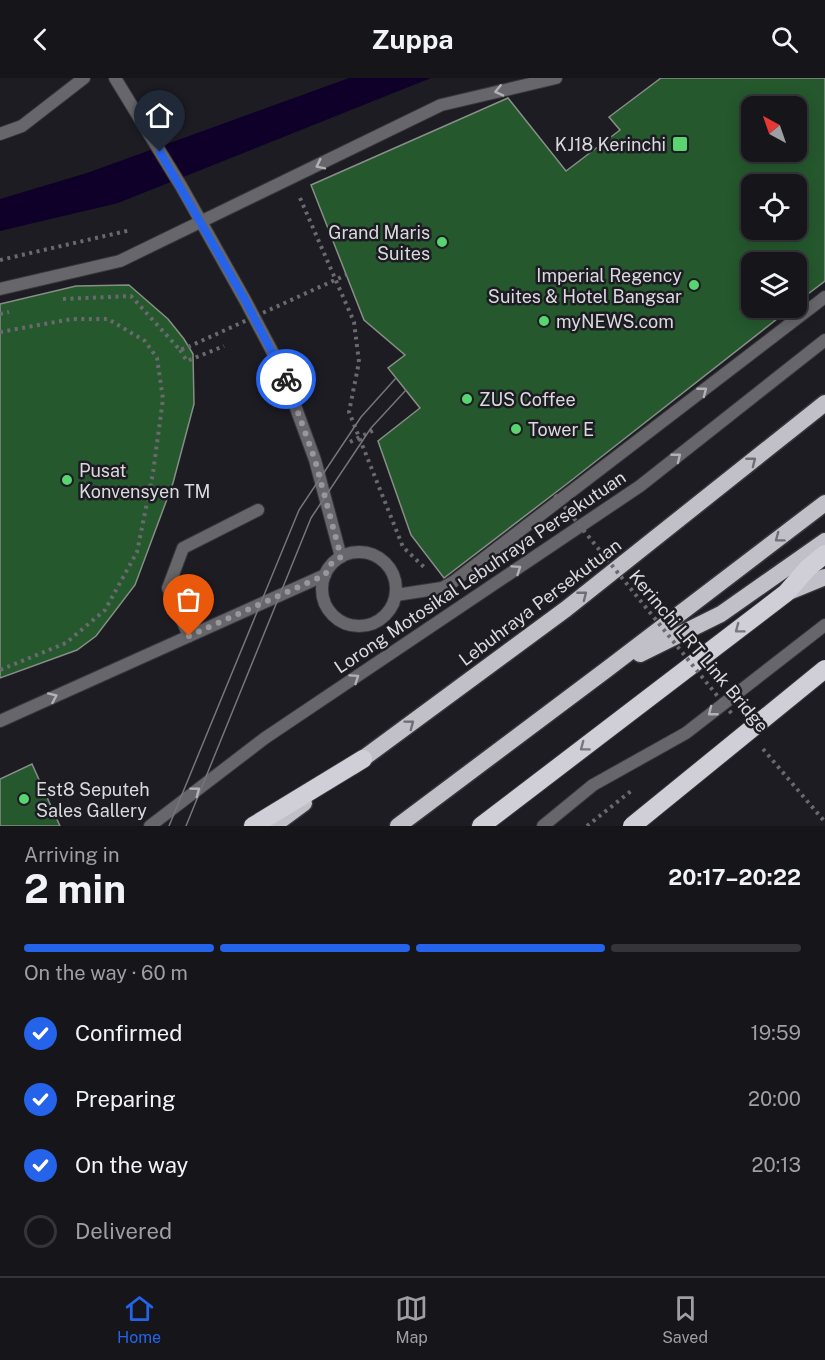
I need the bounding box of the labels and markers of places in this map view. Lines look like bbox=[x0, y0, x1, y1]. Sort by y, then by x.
pin bbox=[134, 90, 185, 152]
place label: KJ18 Kerinchi bbox=[555, 134, 666, 155]
marker: KJ18 Kerinchi bbox=[671, 135, 689, 153]
place label: Grand Maris Suites bbox=[328, 222, 430, 264]
marker: Grand Maris Suites bbox=[435, 235, 449, 249]
place label: Imperial Regency Suites & Hotel Bangsar bbox=[488, 265, 682, 307]
marker: Imperial Regency Suites & Hotel Bangsar bbox=[687, 278, 701, 292]
place label: myNEWS.com bbox=[556, 311, 674, 332]
marker: myNEWS.com bbox=[537, 314, 551, 328]
place label: ZUS Coffee bbox=[479, 389, 576, 410]
marker: ZUS Coffee bbox=[460, 392, 474, 406]
place label: Tower E bbox=[528, 419, 594, 440]
marker: Tower E bbox=[509, 422, 523, 436]
place label: Pusat Konvensyen TM bbox=[79, 460, 211, 502]
marker: Pusat Konvensyen TM bbox=[60, 473, 74, 487]
pin bbox=[163, 574, 214, 636]
place label: Est8 Seputeh Sales Gallery bbox=[36, 779, 150, 821]
marker: Est8 Seputeh Sales Gallery bbox=[17, 792, 31, 806]

